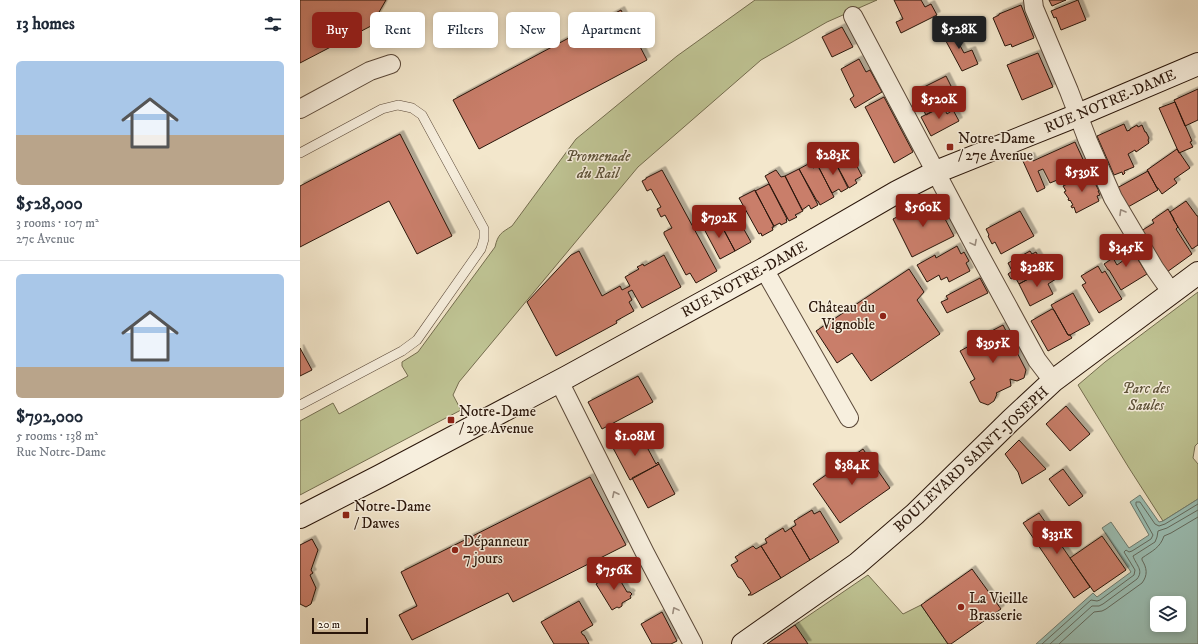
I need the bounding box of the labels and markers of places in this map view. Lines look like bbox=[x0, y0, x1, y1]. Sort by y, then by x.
pin: $528K bbox=[931, 16, 987, 50]
pin: $520K bbox=[911, 86, 967, 120]
place label: Notre-Dame / 27e Avenue bbox=[958, 129, 1035, 165]
pin: $283K bbox=[805, 142, 861, 176]
marker: Notre-Dame / 27e Avenue bbox=[945, 142, 955, 152]
pin: $539K bbox=[1054, 159, 1110, 193]
pin: $560K bbox=[895, 194, 951, 228]
pin: $792K bbox=[691, 205, 747, 239]
pin: $345K bbox=[1098, 234, 1154, 268]
pin: $328K bbox=[1009, 254, 1065, 288]
place label: Château du Vignoble bbox=[808, 298, 875, 334]
marker: Château du Vignoble bbox=[878, 311, 888, 321]
pin: $395K bbox=[965, 330, 1021, 364]
place label: Notre-Dame / 29e Avenue bbox=[459, 402, 536, 438]
marker: Notre-Dame / 29e Avenue bbox=[446, 415, 456, 425]
pin: $1.08M bbox=[602, 423, 668, 457]
pin: $384K bbox=[824, 452, 880, 486]
place label: Notre-Dame / Dawes bbox=[354, 497, 431, 533]
marker: Notre-Dame / Dawes bbox=[341, 510, 351, 520]
pin: $331K bbox=[1029, 521, 1085, 555]
place label: Dépanneur 7 jours bbox=[463, 532, 529, 568]
marker: Dépanneur 7 jours bbox=[450, 545, 460, 555]
pin: $756K bbox=[586, 557, 642, 591]
place label: La Vieille Brasserie bbox=[969, 589, 1028, 625]
marker: La Vieille Brasserie bbox=[956, 602, 966, 612]

